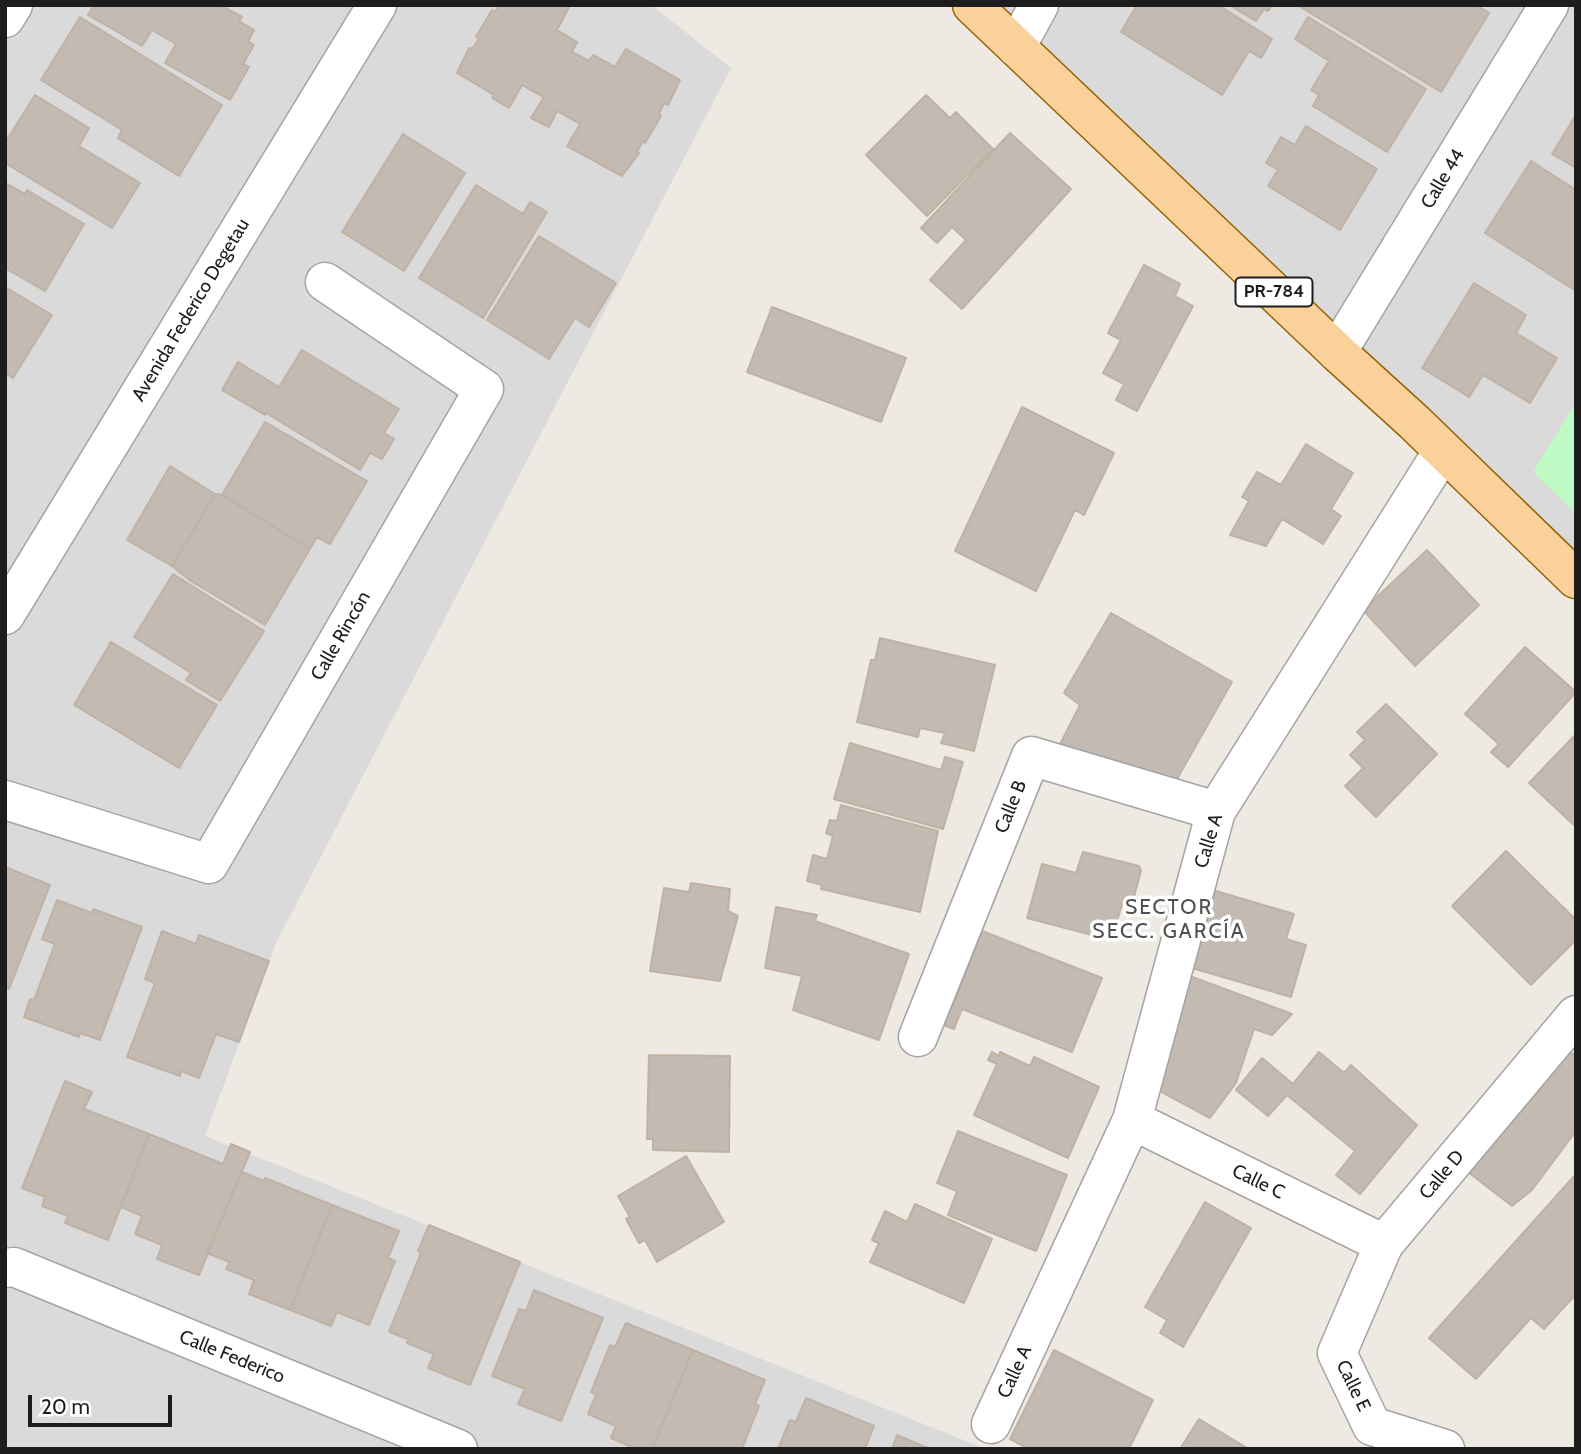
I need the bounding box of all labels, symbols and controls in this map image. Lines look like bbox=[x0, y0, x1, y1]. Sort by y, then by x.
street label: Calle 44 bbox=[1416, 145, 1470, 213]
street label: Avenida Federico Degetau bbox=[127, 215, 255, 405]
road number: PR-784 bbox=[1236, 278, 1312, 306]
street label: Calle Rincón bbox=[306, 587, 376, 685]
street label: Calle B bbox=[990, 777, 1032, 837]
street label: Calle A bbox=[1190, 811, 1228, 871]
district label: SECTOR SECC. GARCÍA bbox=[1094, 895, 1244, 945]
street label: Calle D bbox=[1415, 1146, 1469, 1204]
street label: Calle C bbox=[1228, 1160, 1288, 1204]
street label: Calle Federico bbox=[176, 1325, 288, 1389]
street label: Calle A bbox=[993, 1342, 1037, 1402]
street label: Calle E bbox=[1331, 1357, 1375, 1415]
scale bar bbox=[32, 1380, 175, 1424]
text: 20 m bbox=[41, 1394, 90, 1419]

